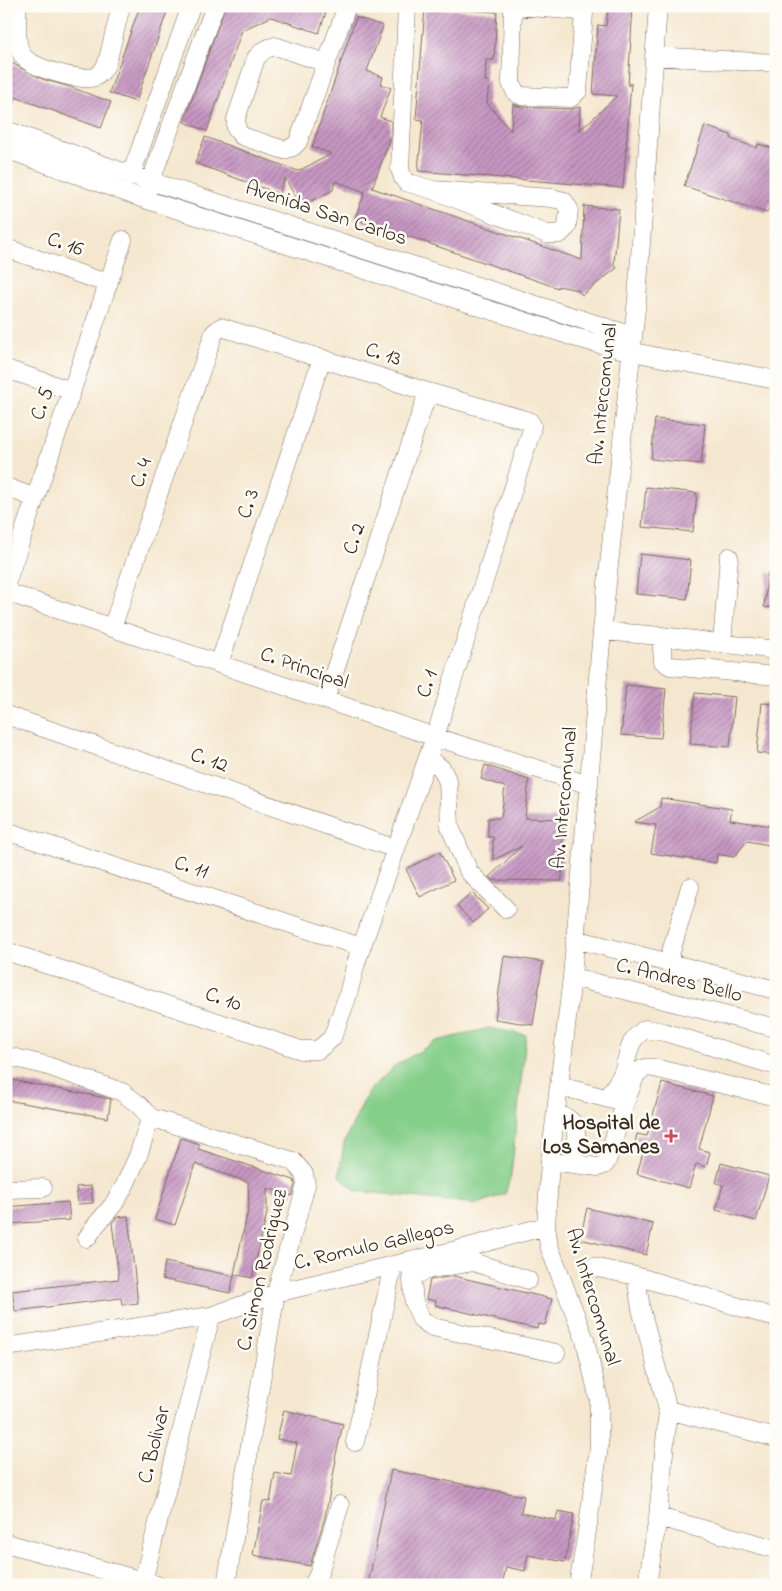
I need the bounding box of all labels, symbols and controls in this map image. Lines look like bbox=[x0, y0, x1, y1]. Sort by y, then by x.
street label: Avenida San Carlos bbox=[241, 174, 411, 254]
street label: C. 16 bbox=[43, 225, 87, 265]
street label: Av. Intercomunal bbox=[582, 322, 626, 466]
street label: C. 13 bbox=[361, 335, 405, 375]
street label: C. 5 bbox=[23, 383, 63, 425]
street label: C. 4 bbox=[123, 454, 161, 492]
street label: C. 3 bbox=[230, 485, 268, 523]
street label: C. 2 bbox=[336, 519, 374, 559]
street label: C. Principal bbox=[256, 640, 352, 698]
street label: C. 1 bbox=[409, 666, 447, 702]
street label: Av. Intercomunal bbox=[544, 726, 586, 870]
street label: C. 12 bbox=[186, 741, 232, 781]
street label: C. 11 bbox=[170, 848, 212, 888]
street label: C. Andres Bello bbox=[613, 951, 746, 1011]
street label: C. 10 bbox=[201, 980, 245, 1020]
place label: Hospital de Los Samanes bbox=[542, 1109, 661, 1163]
marker: Hospital de Los Samanes bbox=[664, 1129, 678, 1143]
street label: C. Simon Rodriguez bbox=[230, 1186, 298, 1354]
street label: C. Romulo Gallegos bbox=[291, 1213, 458, 1281]
street label: Av. Intercomunal bbox=[557, 1224, 627, 1370]
street label: C. Bolivar bbox=[131, 1403, 179, 1487]

